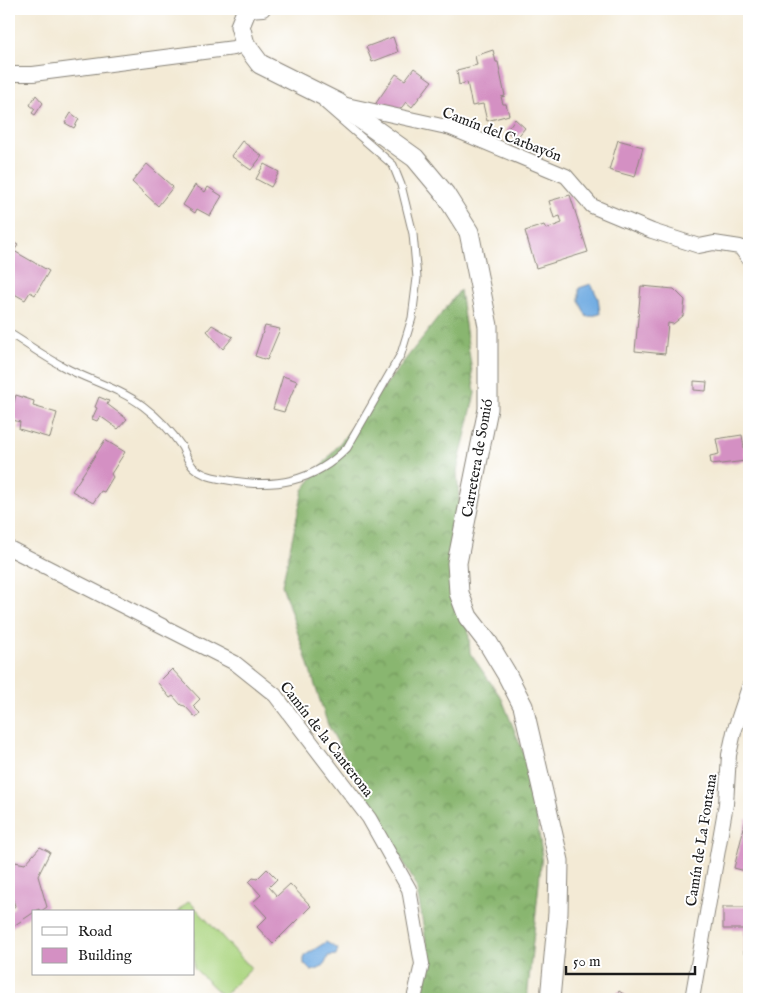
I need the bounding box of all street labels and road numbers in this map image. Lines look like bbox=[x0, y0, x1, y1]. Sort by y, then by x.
street label: Camín del Carbayón bbox=[439, 103, 564, 166]
street label: Carretera de Somió bbox=[458, 397, 497, 519]
street label: Camín de la Canterona bbox=[276, 678, 378, 801]
street label: Camín de La Fontana bbox=[682, 772, 721, 908]

